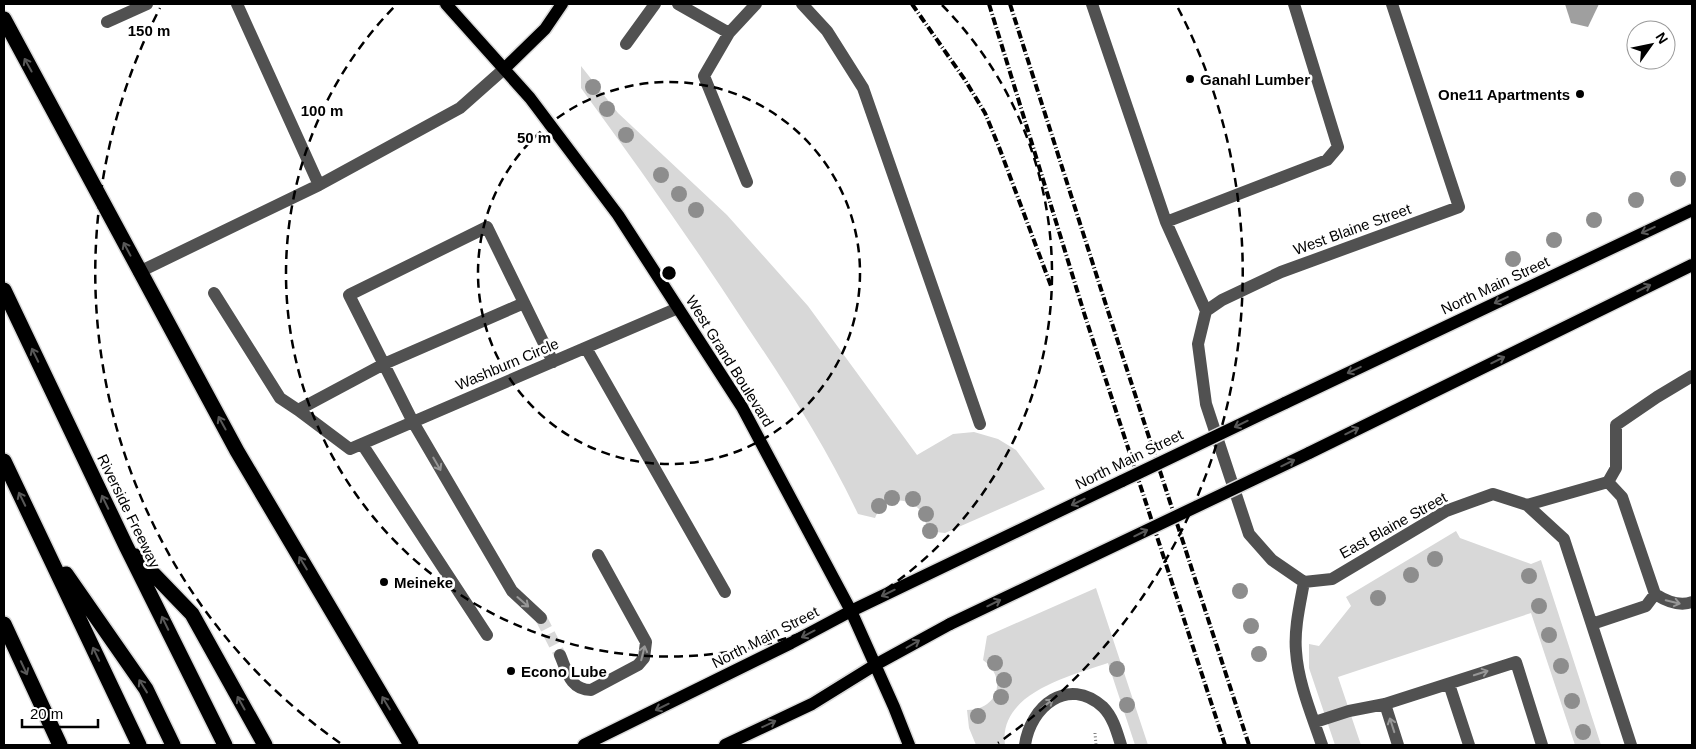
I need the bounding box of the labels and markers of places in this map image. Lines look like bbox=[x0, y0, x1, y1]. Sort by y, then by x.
place label: Ganahl Lumber bbox=[1200, 71, 1310, 88]
marker: Ganahl Lumber bbox=[1184, 73, 1196, 85]
place label: One11 Apartments bbox=[1438, 86, 1570, 103]
marker: One11 Apartments bbox=[1574, 88, 1586, 100]
centre of rings bbox=[660, 264, 678, 282]
place label: Meineke bbox=[394, 574, 453, 591]
marker: Meineke bbox=[378, 576, 390, 588]
place label: Econo Lube bbox=[521, 663, 607, 680]
marker: Econo Lube bbox=[505, 665, 517, 677]

